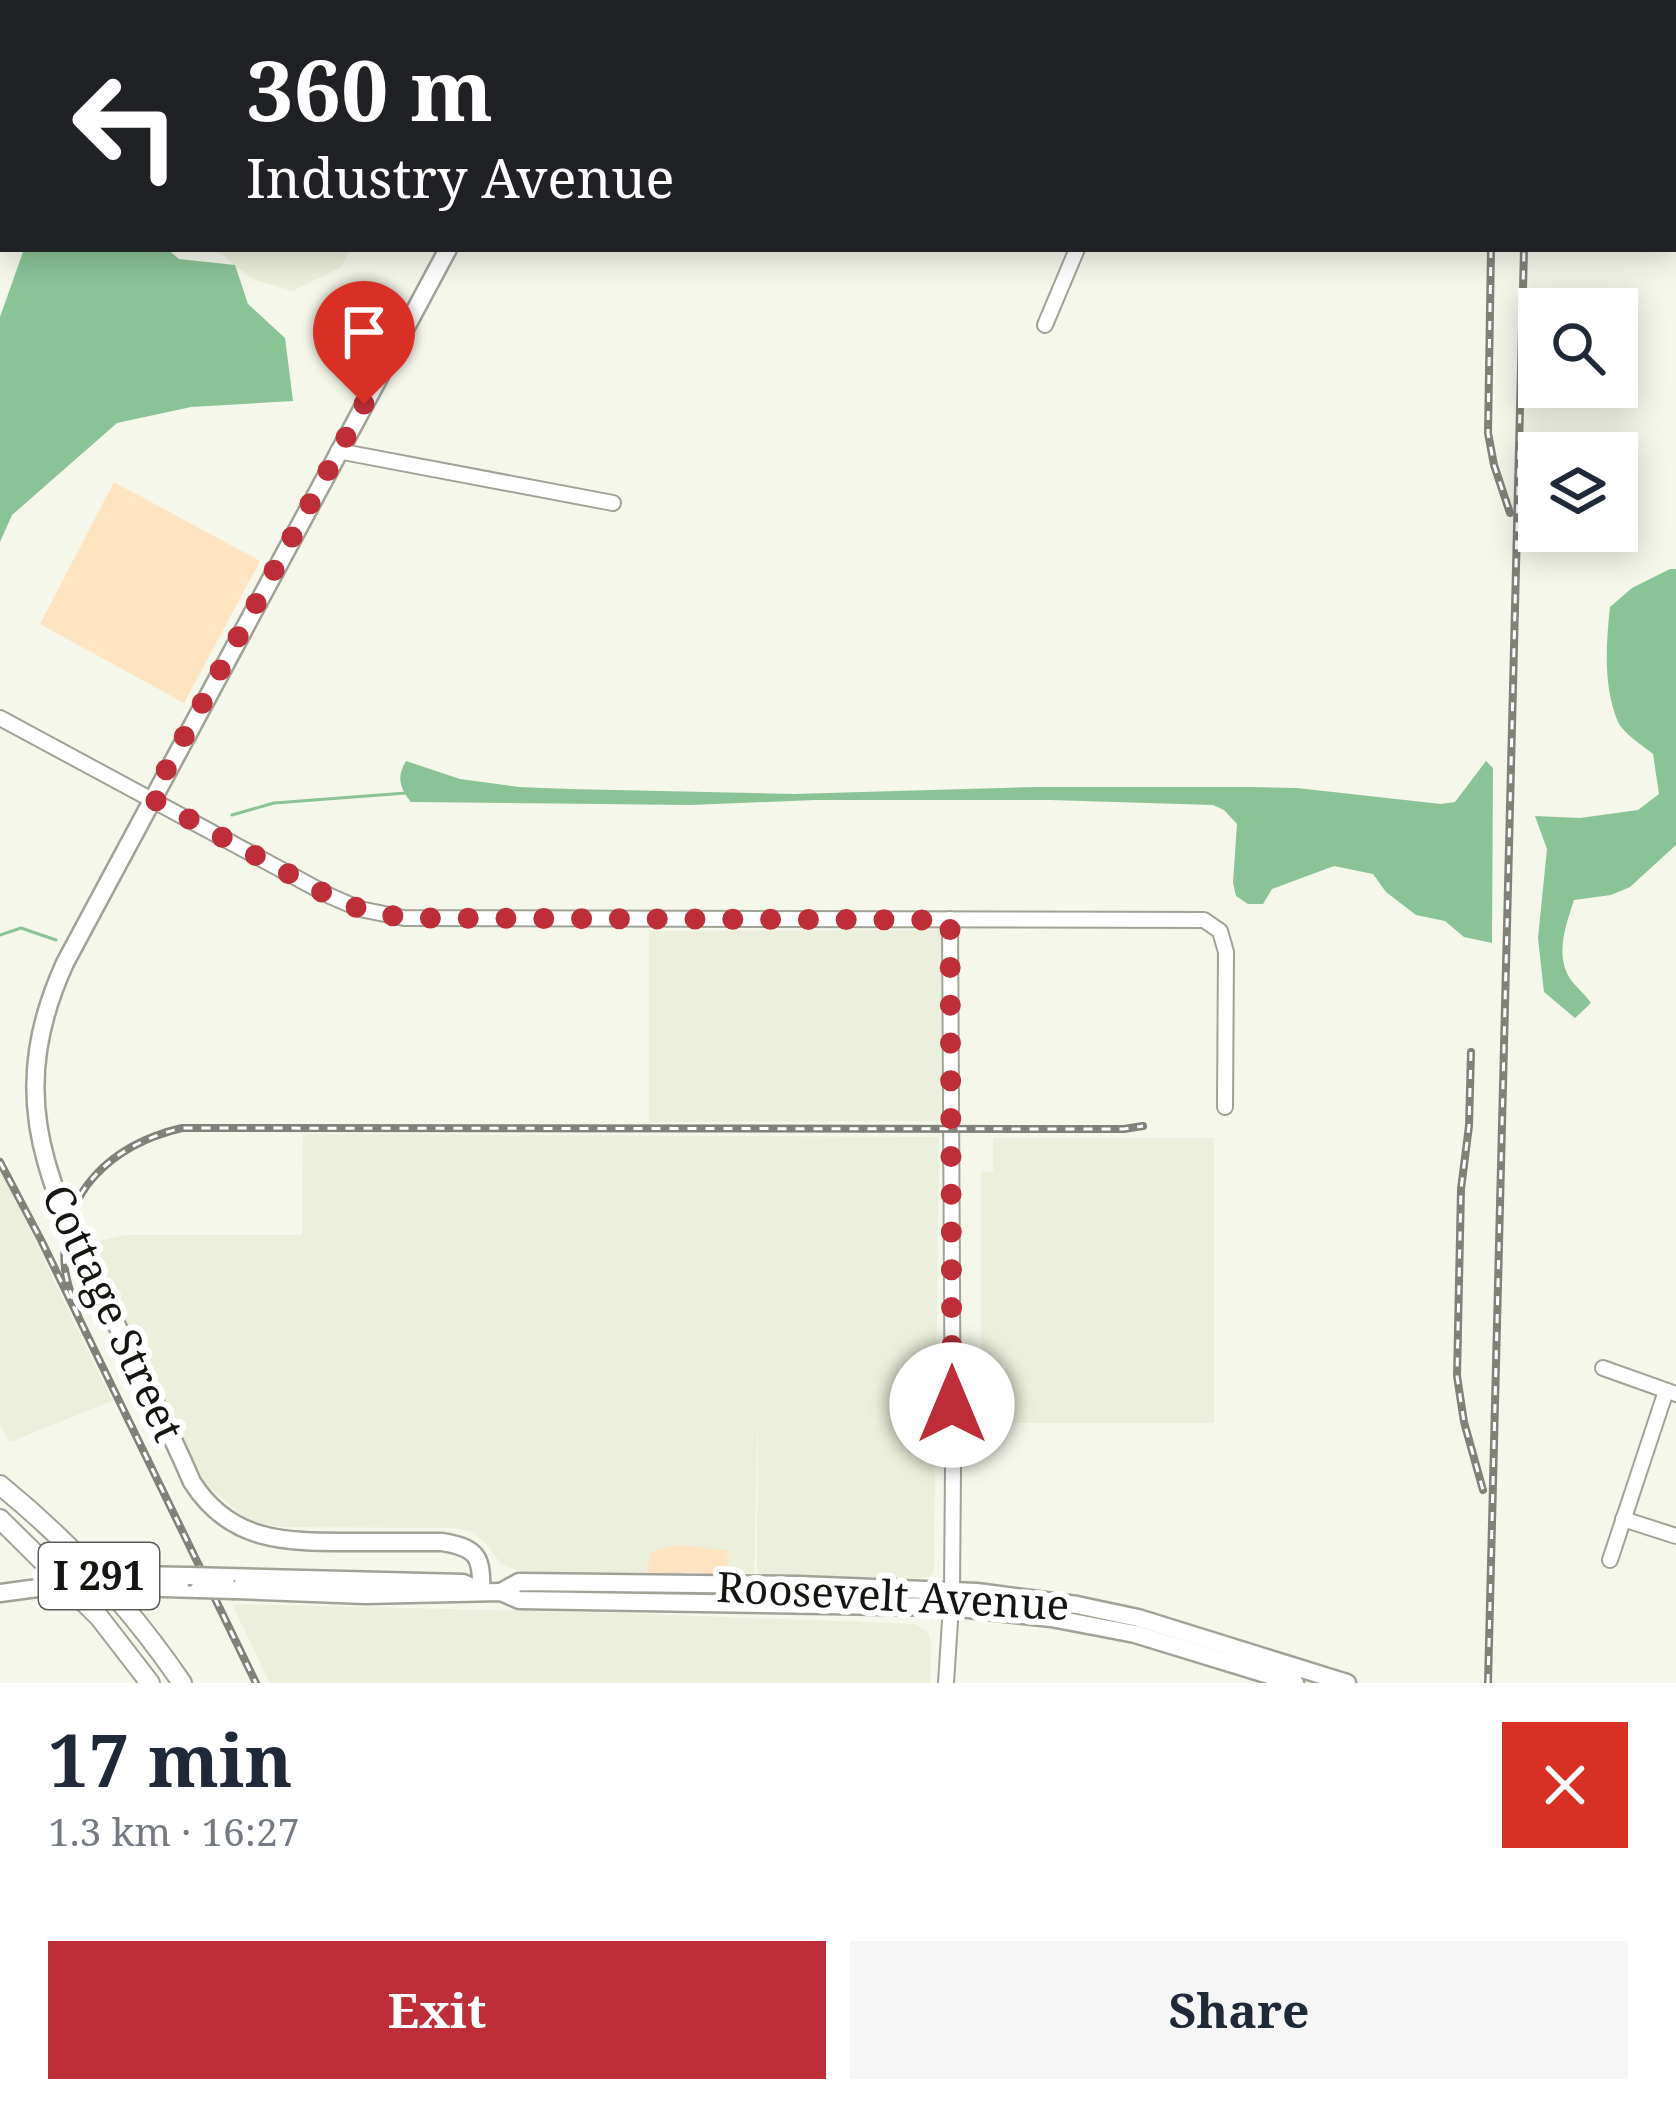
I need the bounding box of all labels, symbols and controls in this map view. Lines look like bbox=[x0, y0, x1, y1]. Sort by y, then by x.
text: 360 m bbox=[246, 31, 493, 146]
icon: left bbox=[48, 48, 204, 204]
text: Industry Avenue bbox=[246, 140, 674, 214]
pin bbox=[313, 281, 415, 404]
map controls bbox=[1518, 288, 1638, 552]
button: search bbox=[1518, 288, 1638, 408]
icon: arrive bbox=[331, 299, 397, 365]
button: layers bbox=[1518, 432, 1638, 552]
street label: Cottage Street bbox=[30, 1175, 199, 1450]
position arrow bbox=[889, 1342, 1015, 1468]
road number: I 291 bbox=[39, 1543, 159, 1609]
street label: Roosevelt Avenue bbox=[715, 1557, 1071, 1632]
text: 17 min bbox=[48, 1710, 292, 1808]
button: close bbox=[1502, 1722, 1628, 1848]
text: 1.3 km · 16:27 bbox=[48, 1804, 300, 1857]
button: Exit bbox=[48, 1941, 826, 2079]
button: Share bbox=[850, 1941, 1628, 2079]

